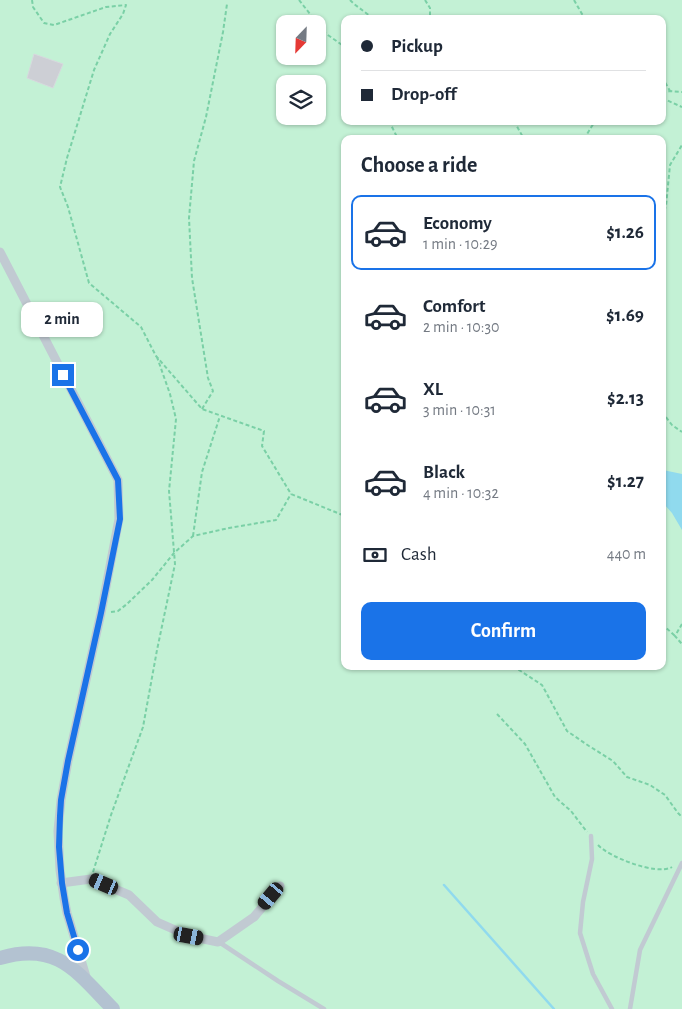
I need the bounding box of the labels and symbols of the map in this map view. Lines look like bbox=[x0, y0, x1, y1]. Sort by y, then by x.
north arrow bbox=[276, 15, 326, 65]
callout: 2 min bbox=[22, 302, 104, 338]
route end bbox=[52, 364, 74, 386]
car bbox=[87, 871, 120, 897]
car bbox=[255, 880, 286, 912]
car bbox=[172, 926, 205, 946]
route start bbox=[67, 939, 89, 961]

